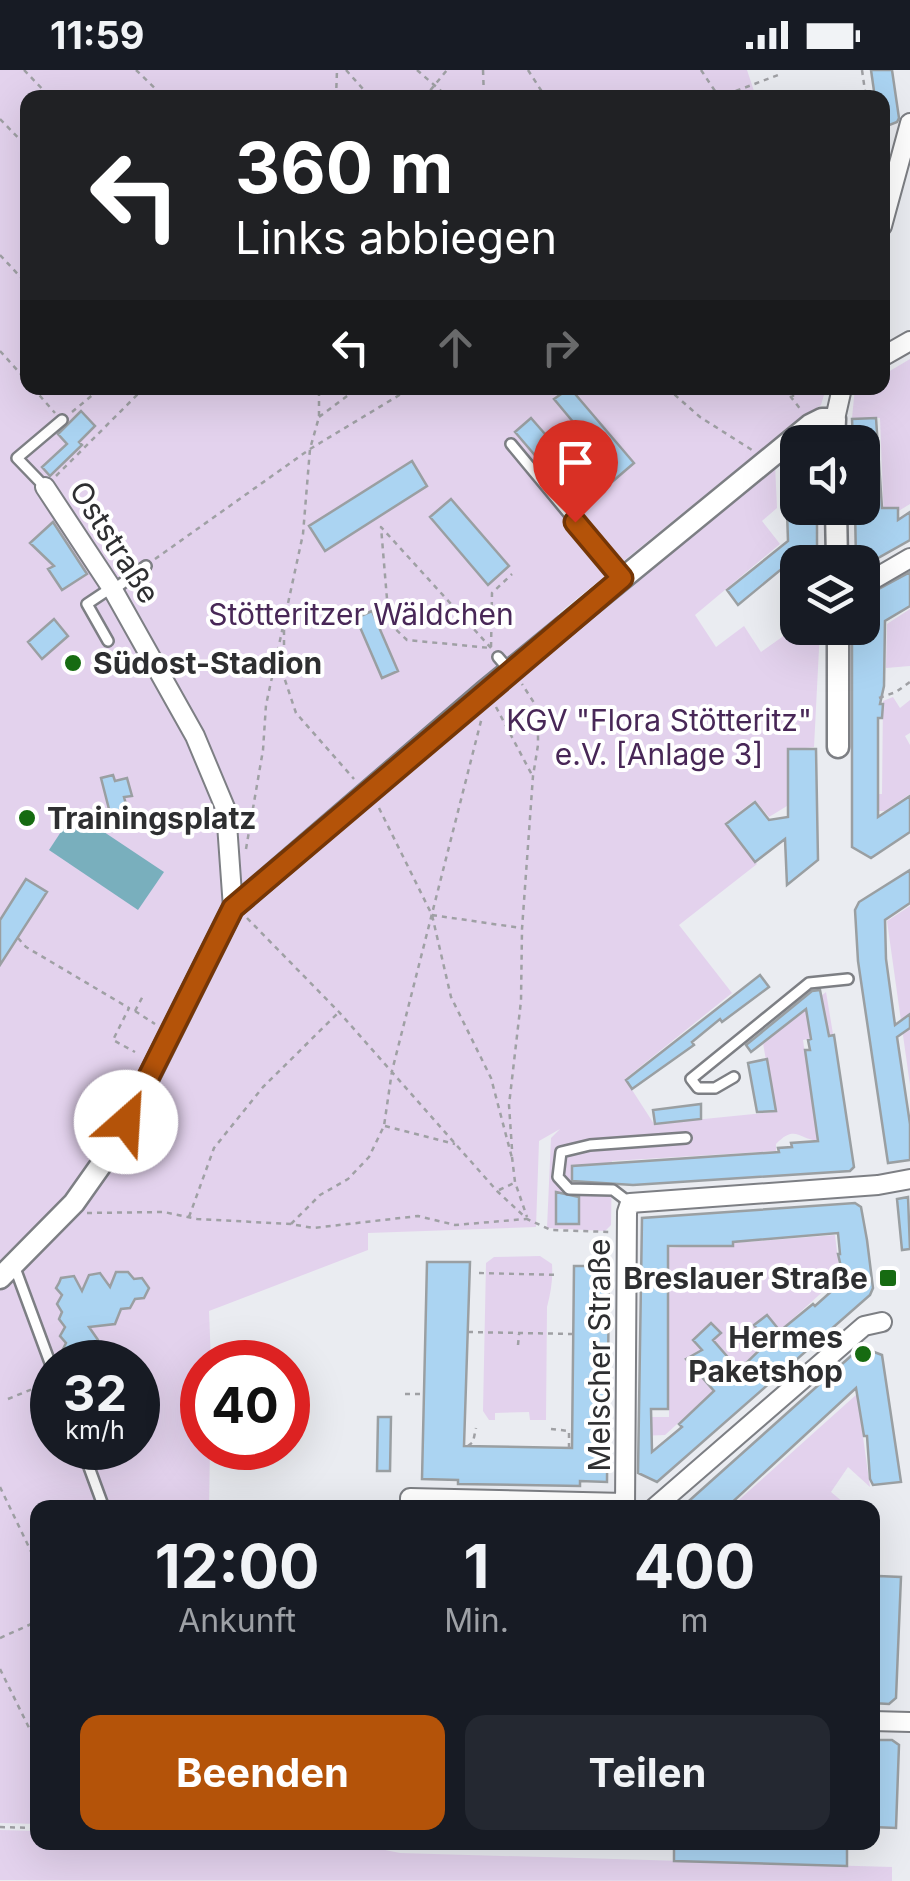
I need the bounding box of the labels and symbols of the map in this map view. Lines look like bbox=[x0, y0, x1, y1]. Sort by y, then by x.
pin bbox=[533, 420, 618, 523]
street label: Oststraße bbox=[62, 474, 168, 610]
park label: Stötteritzer Wäldchen bbox=[208, 596, 514, 632]
place label: Südost-Stadion bbox=[93, 645, 322, 681]
marker: Südost-Stadion bbox=[62, 652, 84, 674]
park label: KGV "Flora Stötteritz" e.V. [Anlage 3] bbox=[506, 702, 812, 772]
place label: Trainingsplatz bbox=[47, 800, 257, 836]
marker: Trainingsplatz bbox=[16, 807, 38, 829]
position arrow bbox=[74, 1070, 178, 1174]
street label: Melscher Straße bbox=[581, 1239, 617, 1471]
place label: Breslauer Straße bbox=[623, 1260, 868, 1296]
marker: Breslauer Straße bbox=[877, 1267, 899, 1289]
place label: Hermes Paketshop bbox=[688, 1319, 843, 1389]
speed limit sign: 40 bbox=[180, 1340, 310, 1470]
marker: Hermes Paketshop bbox=[852, 1343, 874, 1365]

